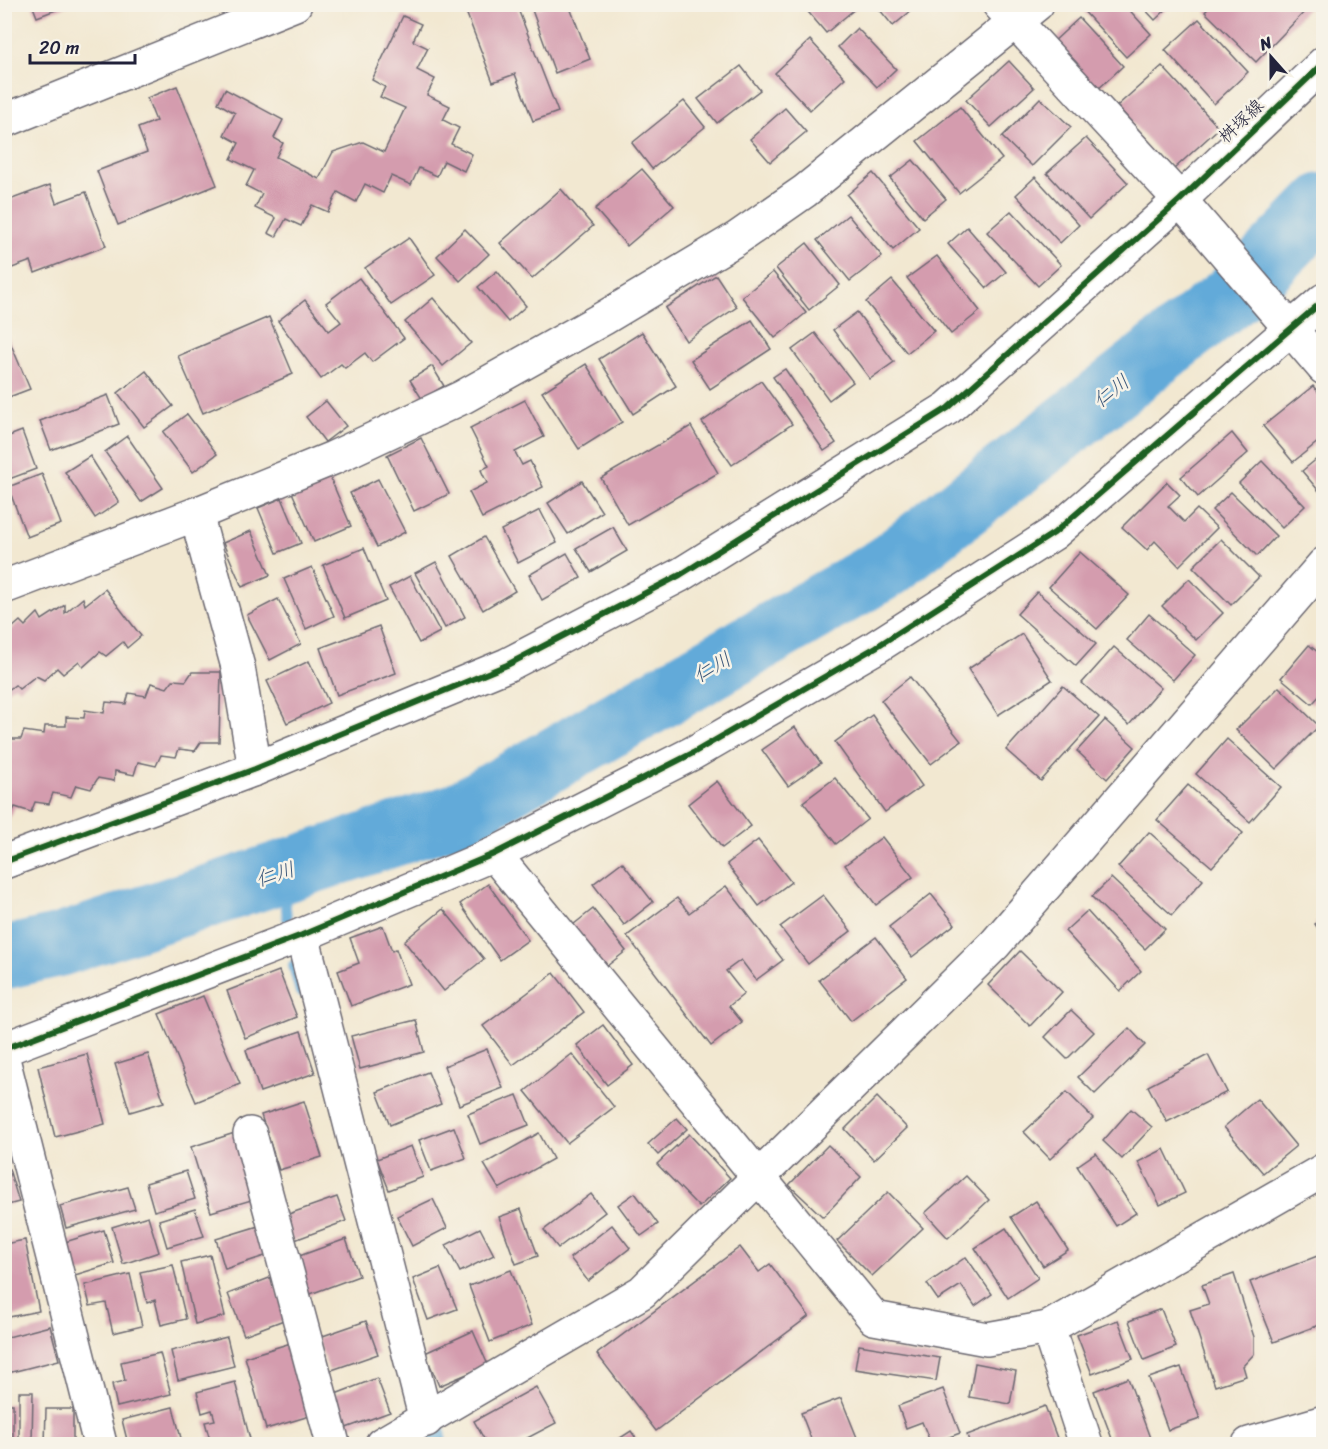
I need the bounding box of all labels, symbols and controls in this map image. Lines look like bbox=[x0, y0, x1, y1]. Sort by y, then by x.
scale bar bbox=[30, 27, 135, 65]
north arrow bbox=[1241, 27, 1301, 87]
text: N bbox=[1254, 28, 1277, 59]
text: 20 m bbox=[39, 32, 79, 64]
street label: 桝塚線 bbox=[1210, 91, 1272, 151]
water label: 仁川 bbox=[1085, 365, 1138, 417]
water label: 仁川 bbox=[686, 642, 738, 693]
water label: 仁川 bbox=[251, 852, 300, 897]

